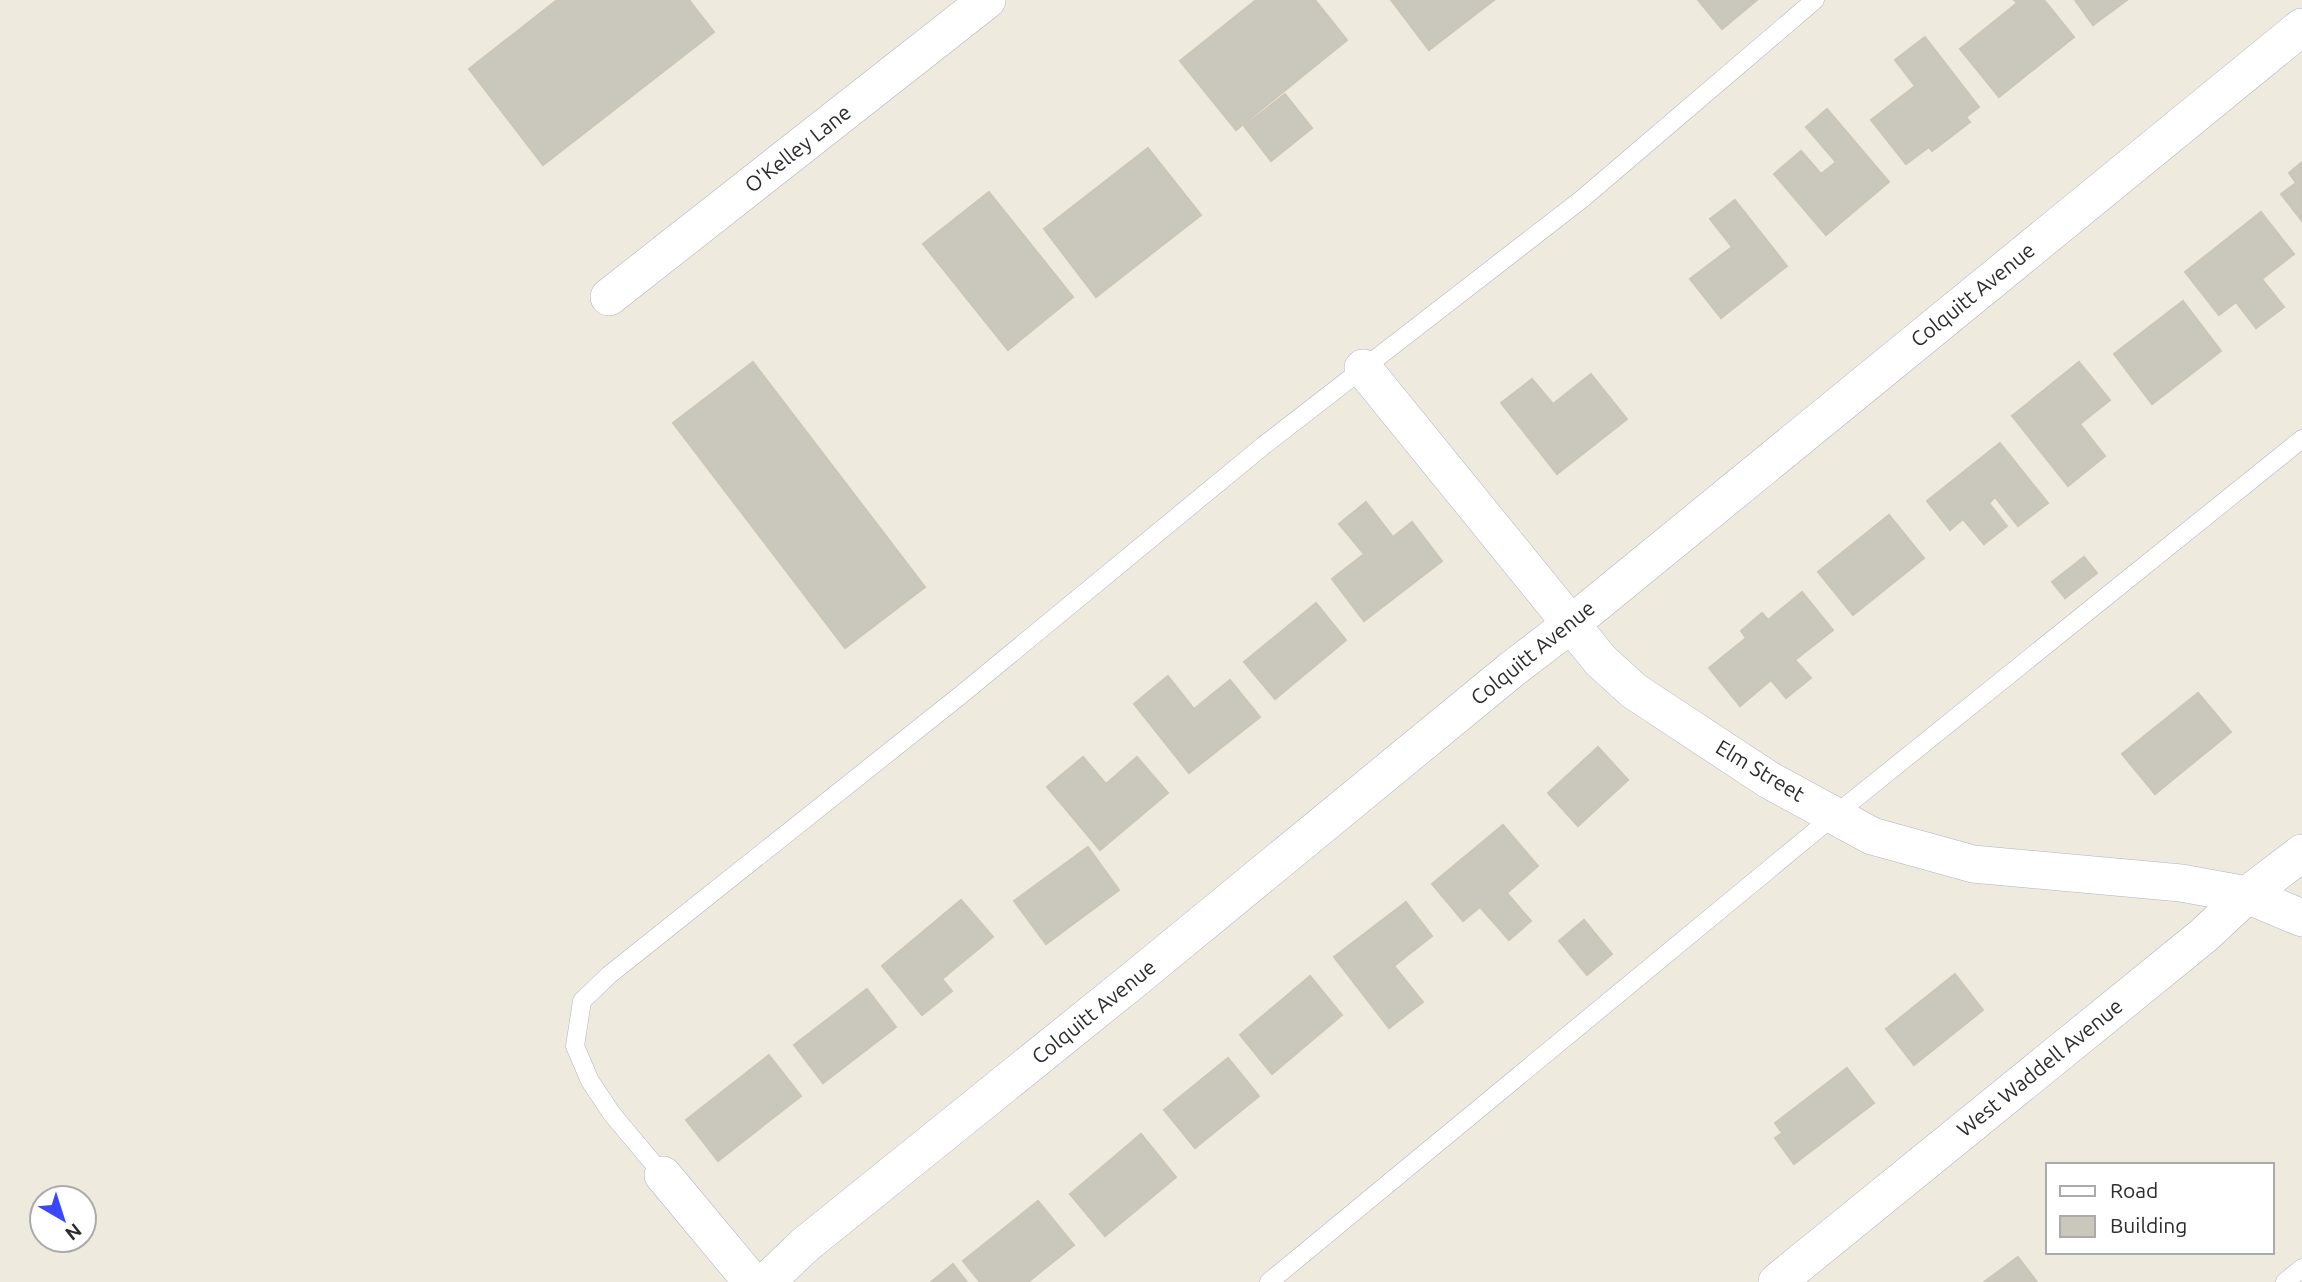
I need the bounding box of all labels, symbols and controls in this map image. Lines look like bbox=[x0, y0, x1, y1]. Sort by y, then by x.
street label: O'Kelley Lane bbox=[740, 99, 855, 197]
street label: Colquitt Avenue bbox=[1906, 237, 2039, 351]
street label: Colquitt Avenue bbox=[1466, 595, 1599, 709]
street label: Elm Street bbox=[1712, 734, 1809, 806]
street label: Colquitt Avenue bbox=[1027, 954, 1160, 1068]
street label: West Waddell Avenue bbox=[1952, 993, 2127, 1141]
legend bbox=[2046, 1163, 2274, 1254]
text: Road bbox=[2110, 1178, 2158, 1202]
north arrow bbox=[28, 1184, 98, 1254]
text: Building bbox=[2110, 1213, 2187, 1237]
text: N bbox=[61, 1219, 86, 1245]

